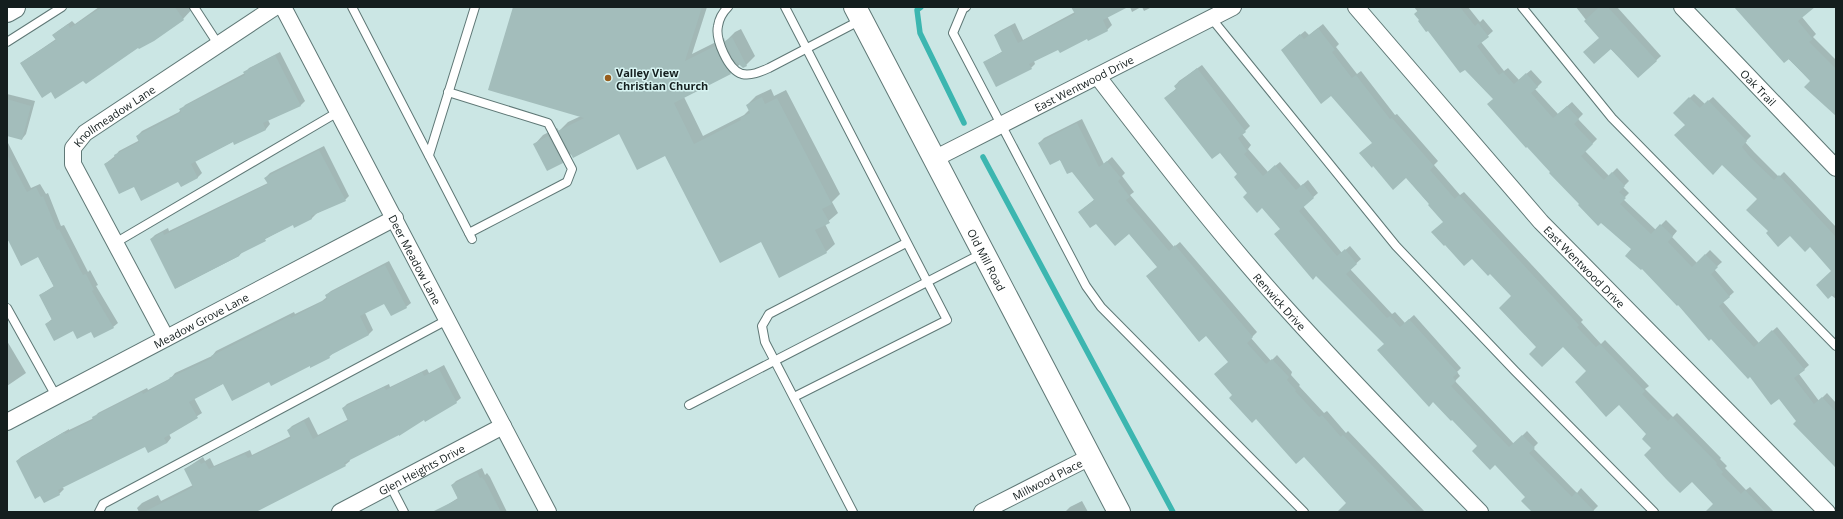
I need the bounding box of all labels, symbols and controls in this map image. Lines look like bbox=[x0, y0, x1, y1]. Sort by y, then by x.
street label: East Wentwood Drive bbox=[1031, 51, 1136, 114]
place label: Valley View Christian Church bbox=[616, 65, 708, 93]
street label: Oak Trail bbox=[1738, 66, 1780, 109]
marker: Valley View Christian Church bbox=[603, 73, 613, 83]
street label: Knollmeadow Lane bbox=[70, 81, 158, 150]
street label: Deer Meadow Lane bbox=[386, 212, 445, 307]
street label: East Wentwood Drive bbox=[1541, 222, 1629, 311]
street label: Old Mill Road bbox=[965, 226, 1010, 293]
street label: Renwick Drive bbox=[1250, 270, 1310, 333]
street label: Meadow Grove Lane bbox=[151, 289, 251, 351]
street label: Glen Heights Drive bbox=[376, 440, 467, 498]
street label: Millwood Place bbox=[1010, 455, 1085, 503]

